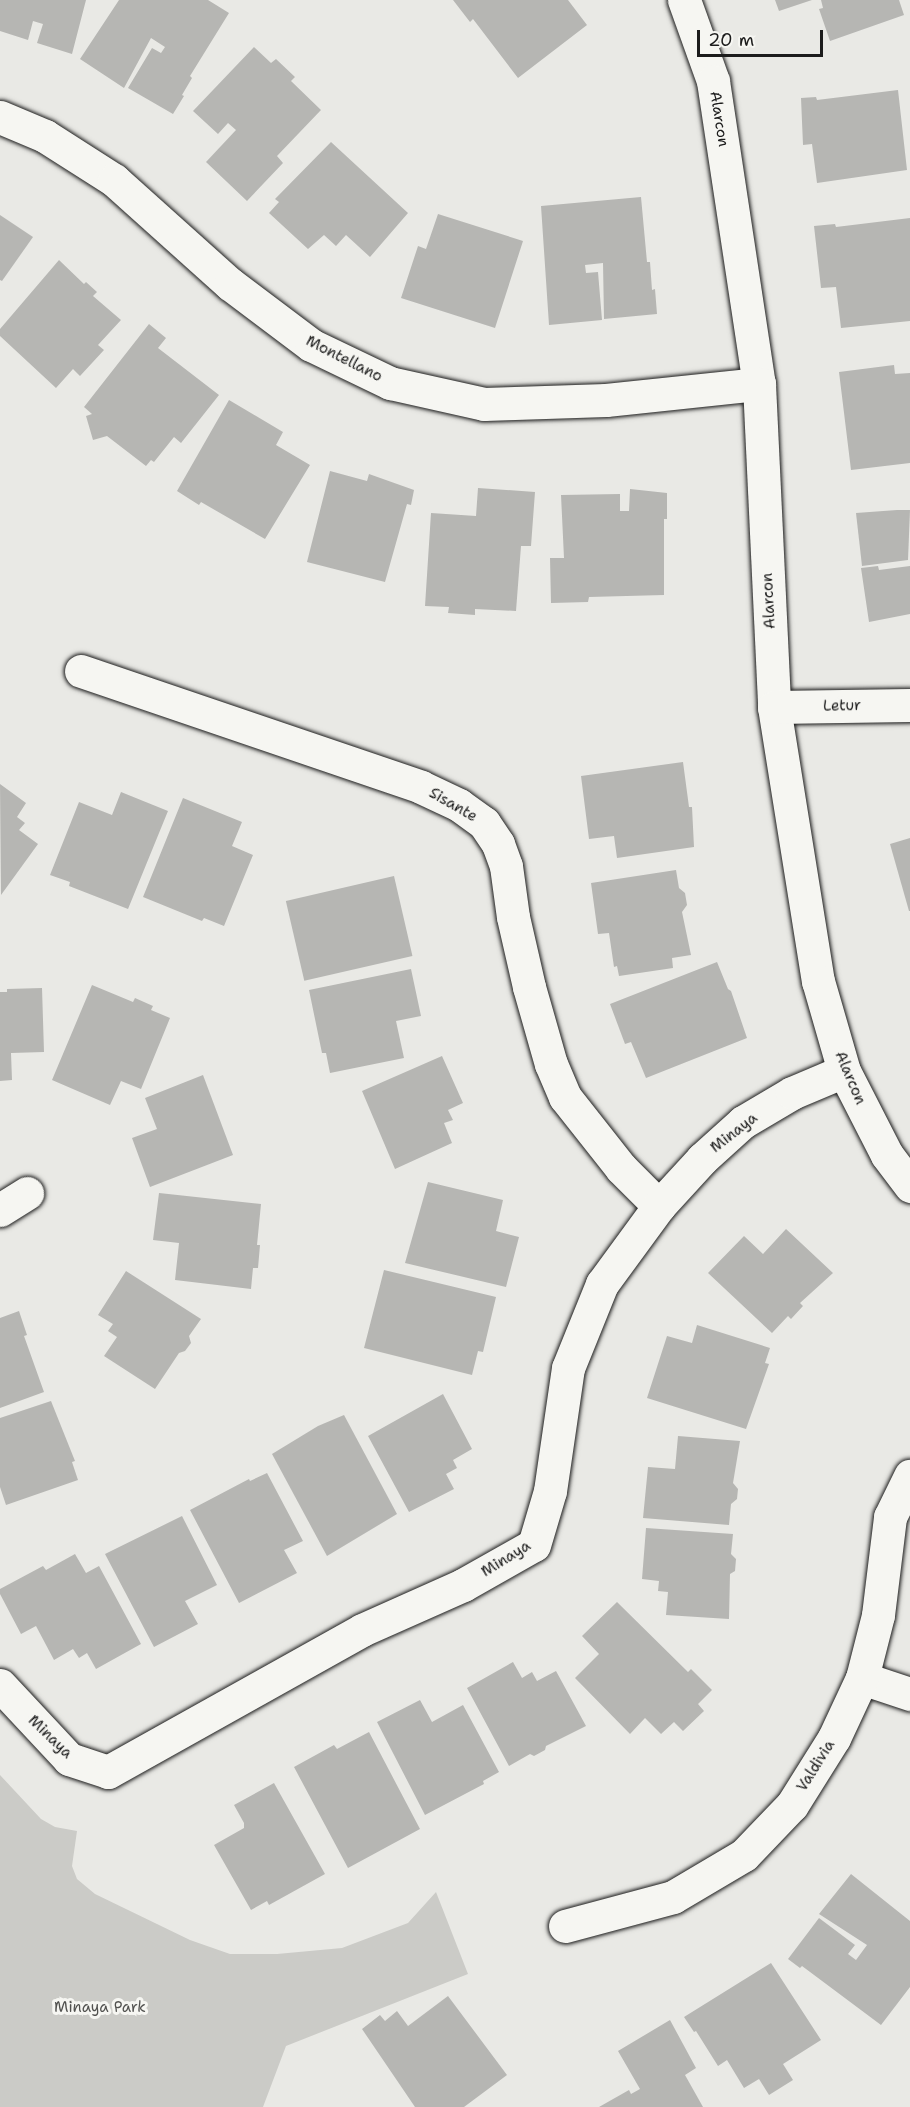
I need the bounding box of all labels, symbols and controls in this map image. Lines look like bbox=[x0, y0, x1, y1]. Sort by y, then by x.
scale bar bbox=[700, 18, 826, 56]
text: 20 m bbox=[708, 28, 754, 52]
street label: Alarcon bbox=[706, 90, 732, 148]
street label: Montellano bbox=[303, 332, 385, 386]
street label: Alarcon bbox=[759, 572, 779, 630]
street label: Letur bbox=[823, 697, 861, 715]
street label: Sisante bbox=[426, 784, 480, 826]
street label: Alarcon bbox=[831, 1049, 869, 1107]
street label: Minaya bbox=[707, 1109, 761, 1157]
street label: Minaya bbox=[478, 1537, 534, 1581]
street label: Minaya bbox=[24, 1712, 76, 1762]
street label: Valdivia bbox=[793, 1737, 839, 1795]
park label: Minaya Park bbox=[54, 1999, 146, 2017]

